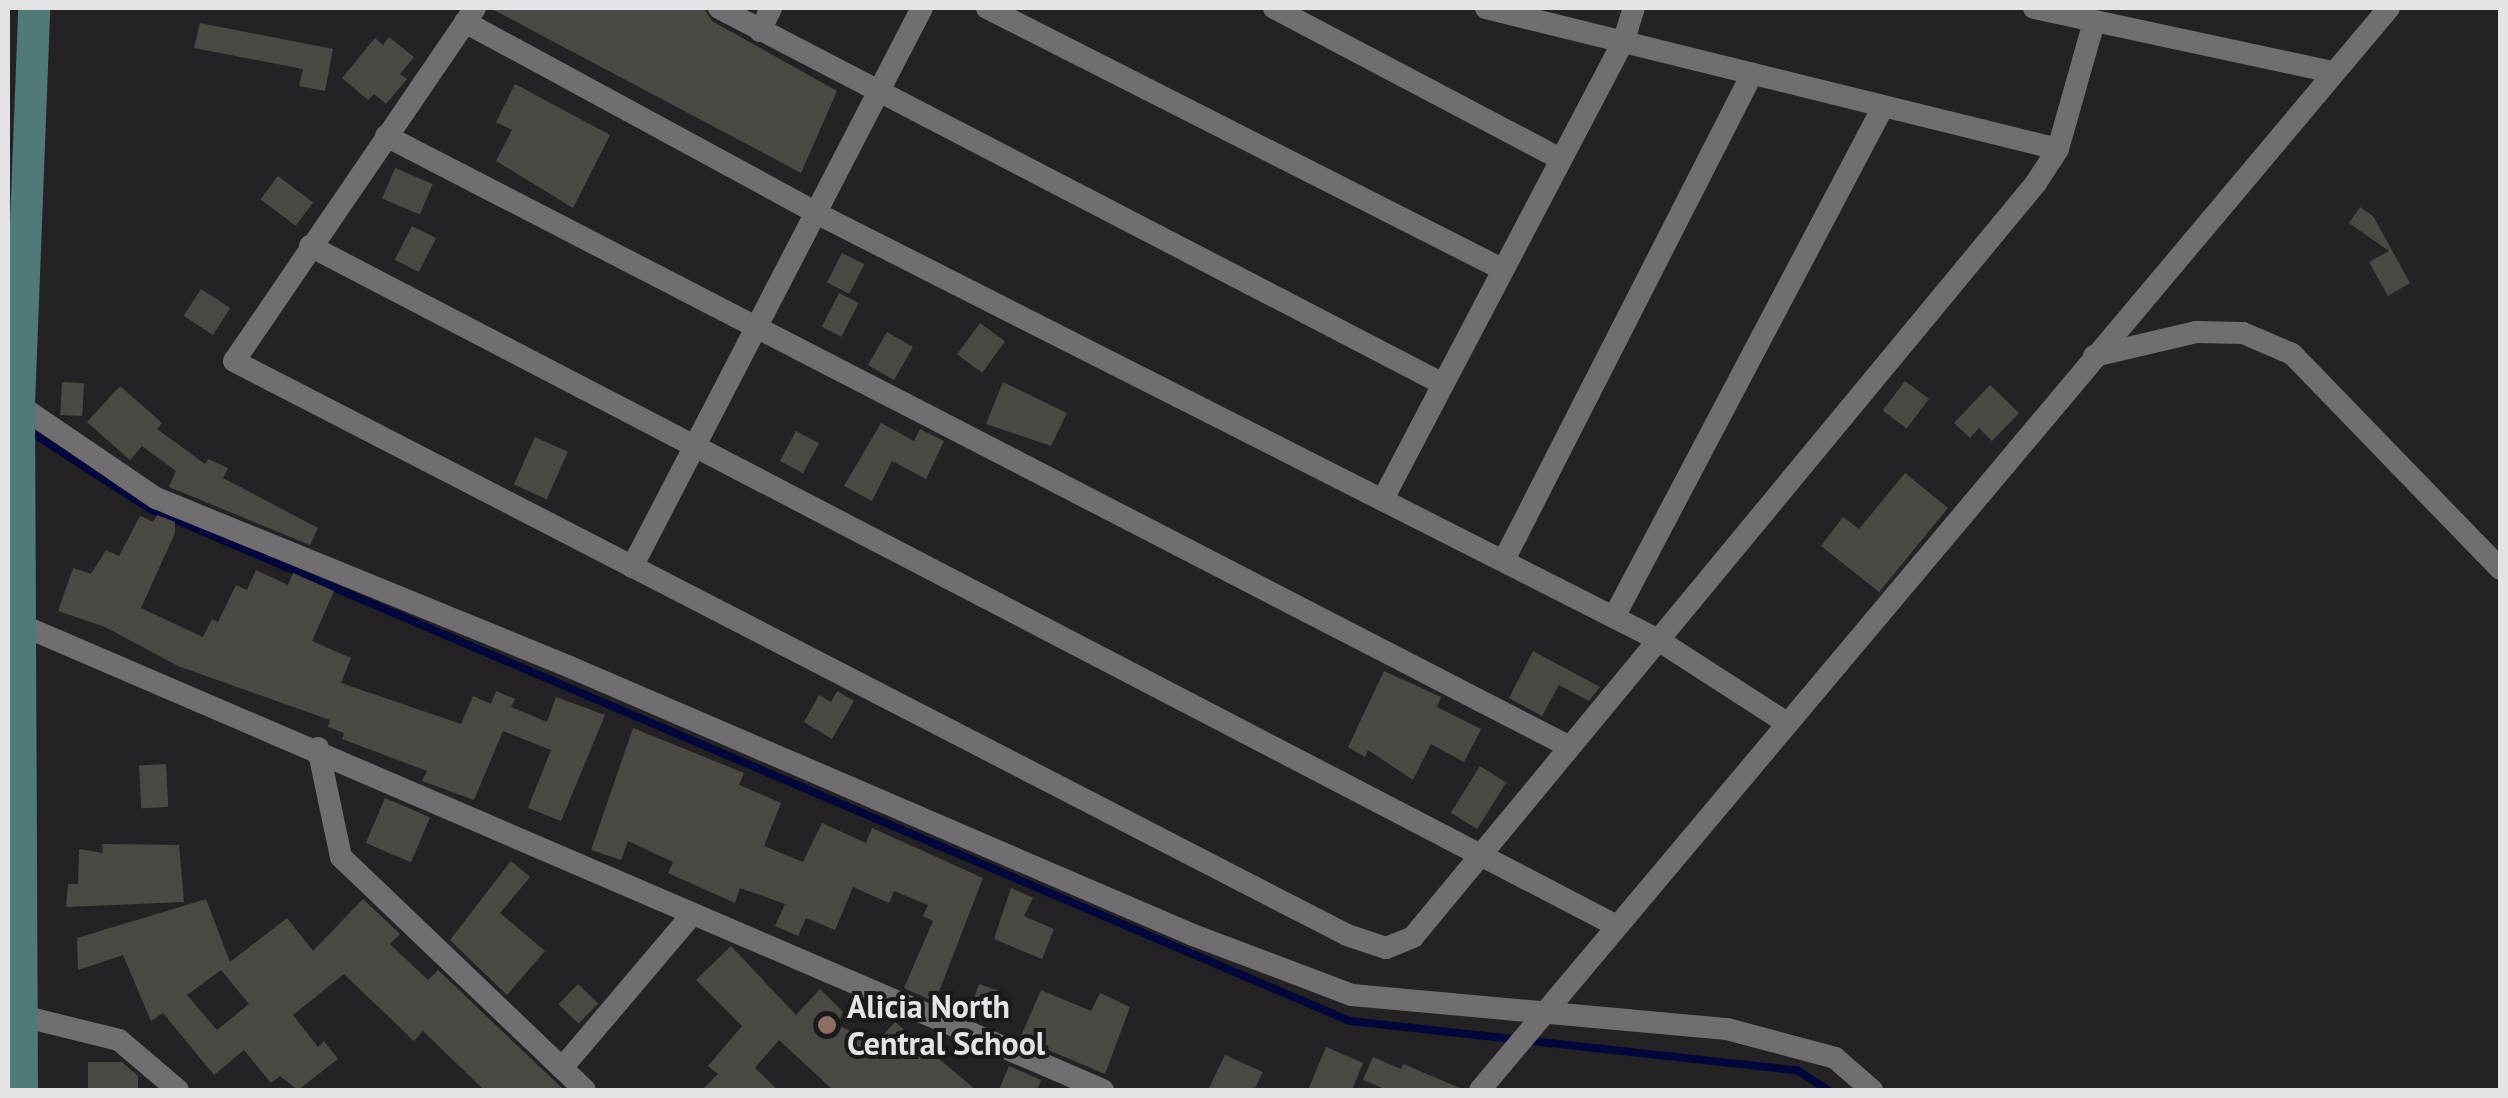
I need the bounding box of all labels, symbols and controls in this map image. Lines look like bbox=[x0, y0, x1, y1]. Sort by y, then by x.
place label: Alicia North Central School bbox=[847, 988, 1045, 1063]
marker: Alicia North Central School bbox=[816, 1014, 838, 1036]

